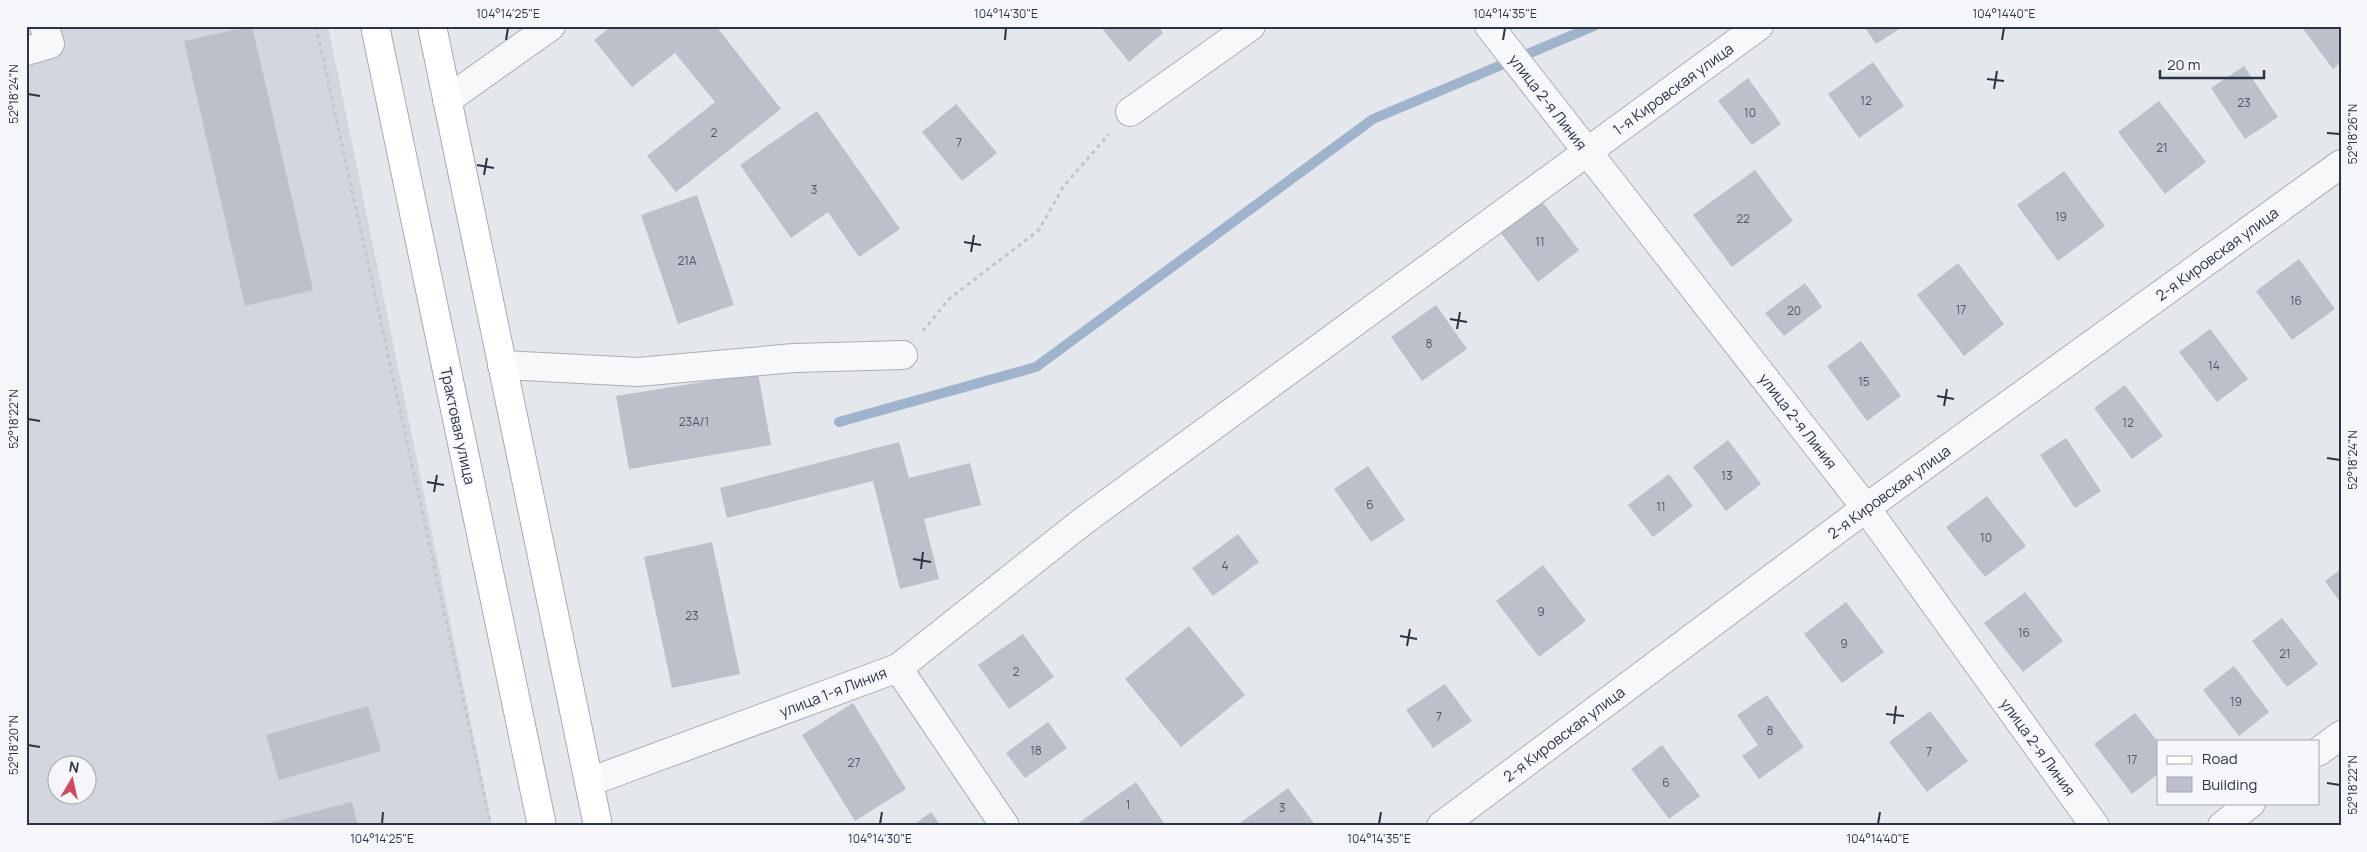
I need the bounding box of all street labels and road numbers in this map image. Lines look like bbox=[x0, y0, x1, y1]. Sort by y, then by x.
street label: 1-я Кировская улица bbox=[1608, 38, 1738, 140]
street label: улица 2-я Линия bbox=[1504, 50, 1592, 154]
street label: 2-я Кировская улица bbox=[2151, 202, 2283, 306]
street label: Трактовая улица bbox=[435, 366, 481, 486]
street label: улица 2-я Линия bbox=[1754, 369, 1842, 473]
street label: 2-я Кировская улица bbox=[1823, 440, 1955, 544]
street label: улица 1-я Линия bbox=[776, 662, 890, 722]
street label: 2-я Кировская улица bbox=[1499, 681, 1629, 787]
street label: улица 2-я Линия bbox=[1995, 694, 2081, 800]

